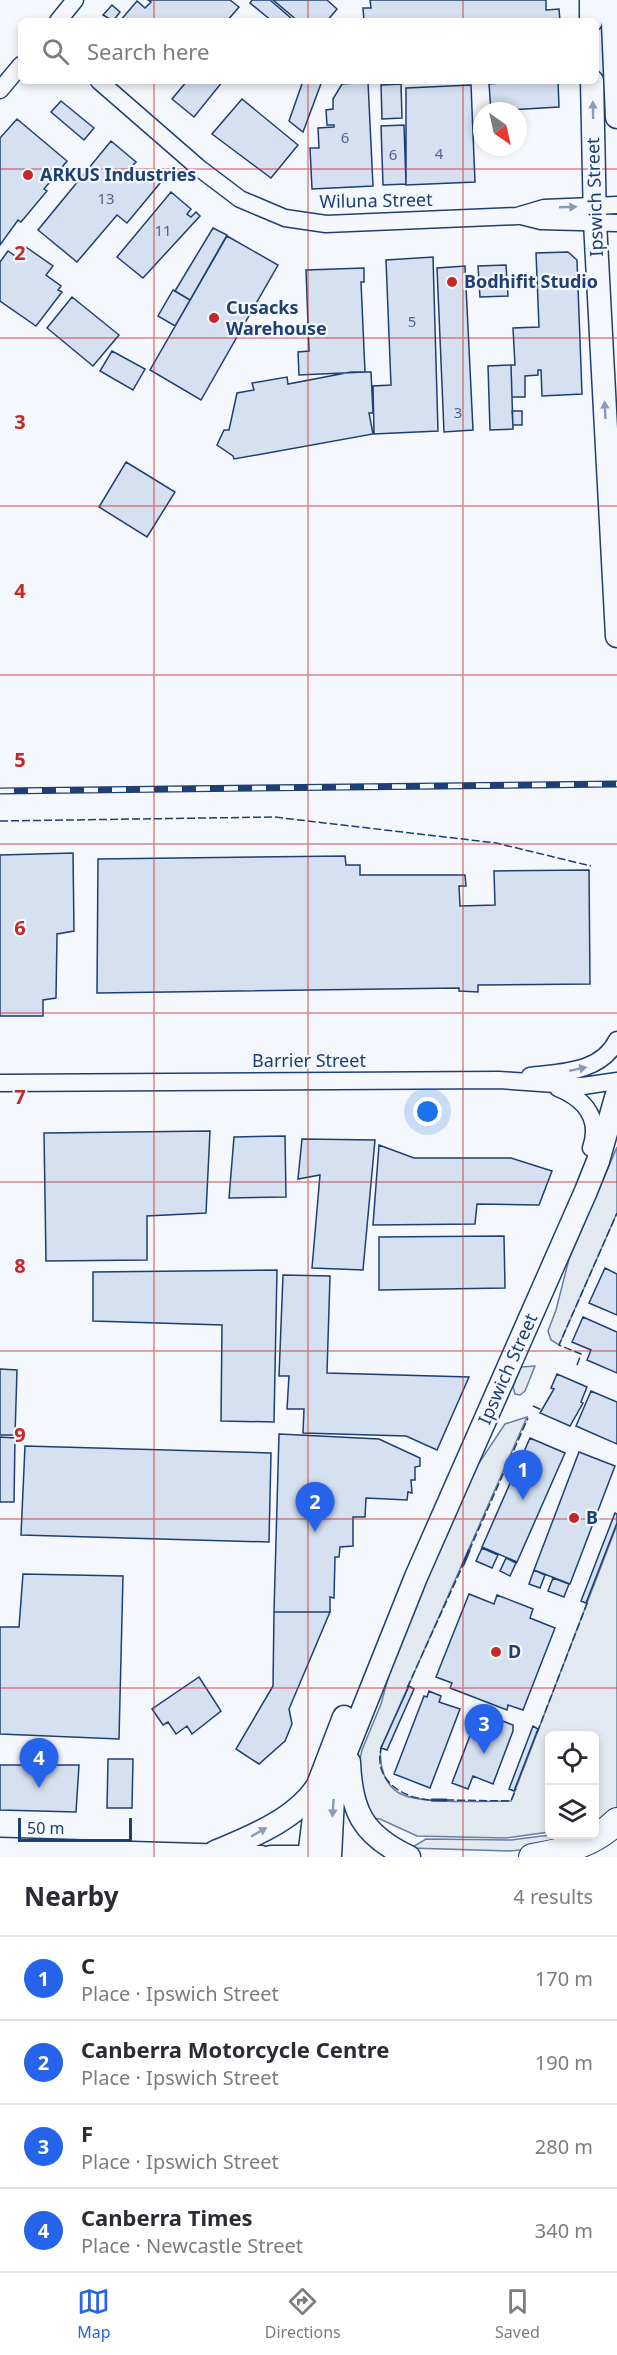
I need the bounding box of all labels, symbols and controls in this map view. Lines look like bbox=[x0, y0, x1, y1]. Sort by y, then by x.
search box bbox=[18, 18, 599, 84]
icon: search bbox=[39, 35, 72, 68]
text: Search here bbox=[87, 36, 209, 66]
one-way arrow bbox=[588, 101, 598, 120]
north arrow bbox=[473, 102, 527, 156]
house number: 6 bbox=[341, 127, 349, 147]
street label: Ipswich Street bbox=[580, 137, 608, 257]
house number: 4 bbox=[435, 143, 444, 163]
house number: 6 bbox=[389, 144, 397, 164]
place label: ARKUS Industries bbox=[40, 162, 196, 186]
marker: ARKUS Industries bbox=[21, 168, 35, 182]
street label: Wiluna Street bbox=[319, 187, 433, 213]
house number: 13 bbox=[97, 188, 115, 208]
one-way arrow bbox=[559, 202, 578, 212]
house number: 11 bbox=[154, 220, 172, 240]
text: 2 bbox=[14, 239, 26, 266]
place label: Bodhifit Studio bbox=[464, 269, 598, 293]
marker: Bodhifit Studio bbox=[445, 275, 459, 289]
place label: Cusacks Warehouse bbox=[226, 295, 327, 340]
marker: Cusacks Warehouse bbox=[207, 311, 221, 325]
house number: 5 bbox=[408, 311, 416, 331]
one-way arrow bbox=[600, 400, 609, 419]
house number: 3 bbox=[454, 402, 462, 422]
text: 3 bbox=[14, 408, 26, 435]
text: 4 bbox=[14, 577, 26, 604]
text: 5 bbox=[14, 746, 26, 773]
text: 6 bbox=[14, 914, 26, 941]
street label: Barrier Street bbox=[252, 1048, 366, 1072]
one-way arrow bbox=[568, 1064, 587, 1073]
text: 7 bbox=[14, 1083, 26, 1110]
your location bbox=[413, 1097, 442, 1126]
text: 8 bbox=[14, 1252, 26, 1279]
street label: Ipswich Street bbox=[472, 1309, 543, 1428]
text: 9 bbox=[14, 1421, 26, 1448]
pin: 1 bbox=[504, 1450, 542, 1500]
pin: 2 bbox=[296, 1482, 334, 1532]
place label: B bbox=[586, 1505, 598, 1529]
marker: B bbox=[567, 1511, 581, 1525]
place label: D bbox=[508, 1639, 521, 1663]
marker: D bbox=[489, 1645, 503, 1659]
pin: 3 bbox=[464, 1704, 504, 1754]
map controls bbox=[545, 1731, 599, 1839]
button: locate bbox=[545, 1731, 599, 1785]
pin: 4 bbox=[20, 1738, 58, 1788]
button: layers bbox=[545, 1785, 599, 1839]
one-way arrow bbox=[328, 1798, 337, 1817]
scale bar bbox=[18, 1815, 132, 1842]
text: 50 m bbox=[27, 1817, 64, 1839]
one-way arrow bbox=[251, 1827, 267, 1838]
text: Nearby bbox=[24, 1878, 119, 1914]
text: 4 results bbox=[513, 1883, 593, 1910]
text: C bbox=[81, 1950, 95, 1980]
text: 1 bbox=[38, 1965, 49, 1992]
text: 170 m bbox=[535, 1965, 593, 1992]
text: Place · Ipswich Street bbox=[81, 1980, 279, 2007]
text: Canberra Motorcycle Centre bbox=[81, 2034, 389, 2064]
text: 2 bbox=[38, 2049, 49, 2076]
text: 190 m bbox=[535, 2049, 593, 2076]
text: Place · Ipswich Street bbox=[81, 2064, 279, 2091]
text: F bbox=[81, 2118, 93, 2148]
text: 3 bbox=[38, 2133, 49, 2160]
text: 280 m bbox=[535, 2133, 593, 2160]
text: Place · Ipswich Street bbox=[81, 2148, 279, 2175]
text: Canberra Times bbox=[81, 2202, 253, 2232]
text: 4 bbox=[38, 2217, 49, 2244]
text: 340 m bbox=[535, 2217, 593, 2244]
text: Place · Newcastle Street bbox=[81, 2232, 303, 2259]
tab: Map bbox=[77, 2285, 110, 2343]
tab: Directions bbox=[265, 2285, 341, 2343]
tab: Saved bbox=[495, 2285, 540, 2343]

